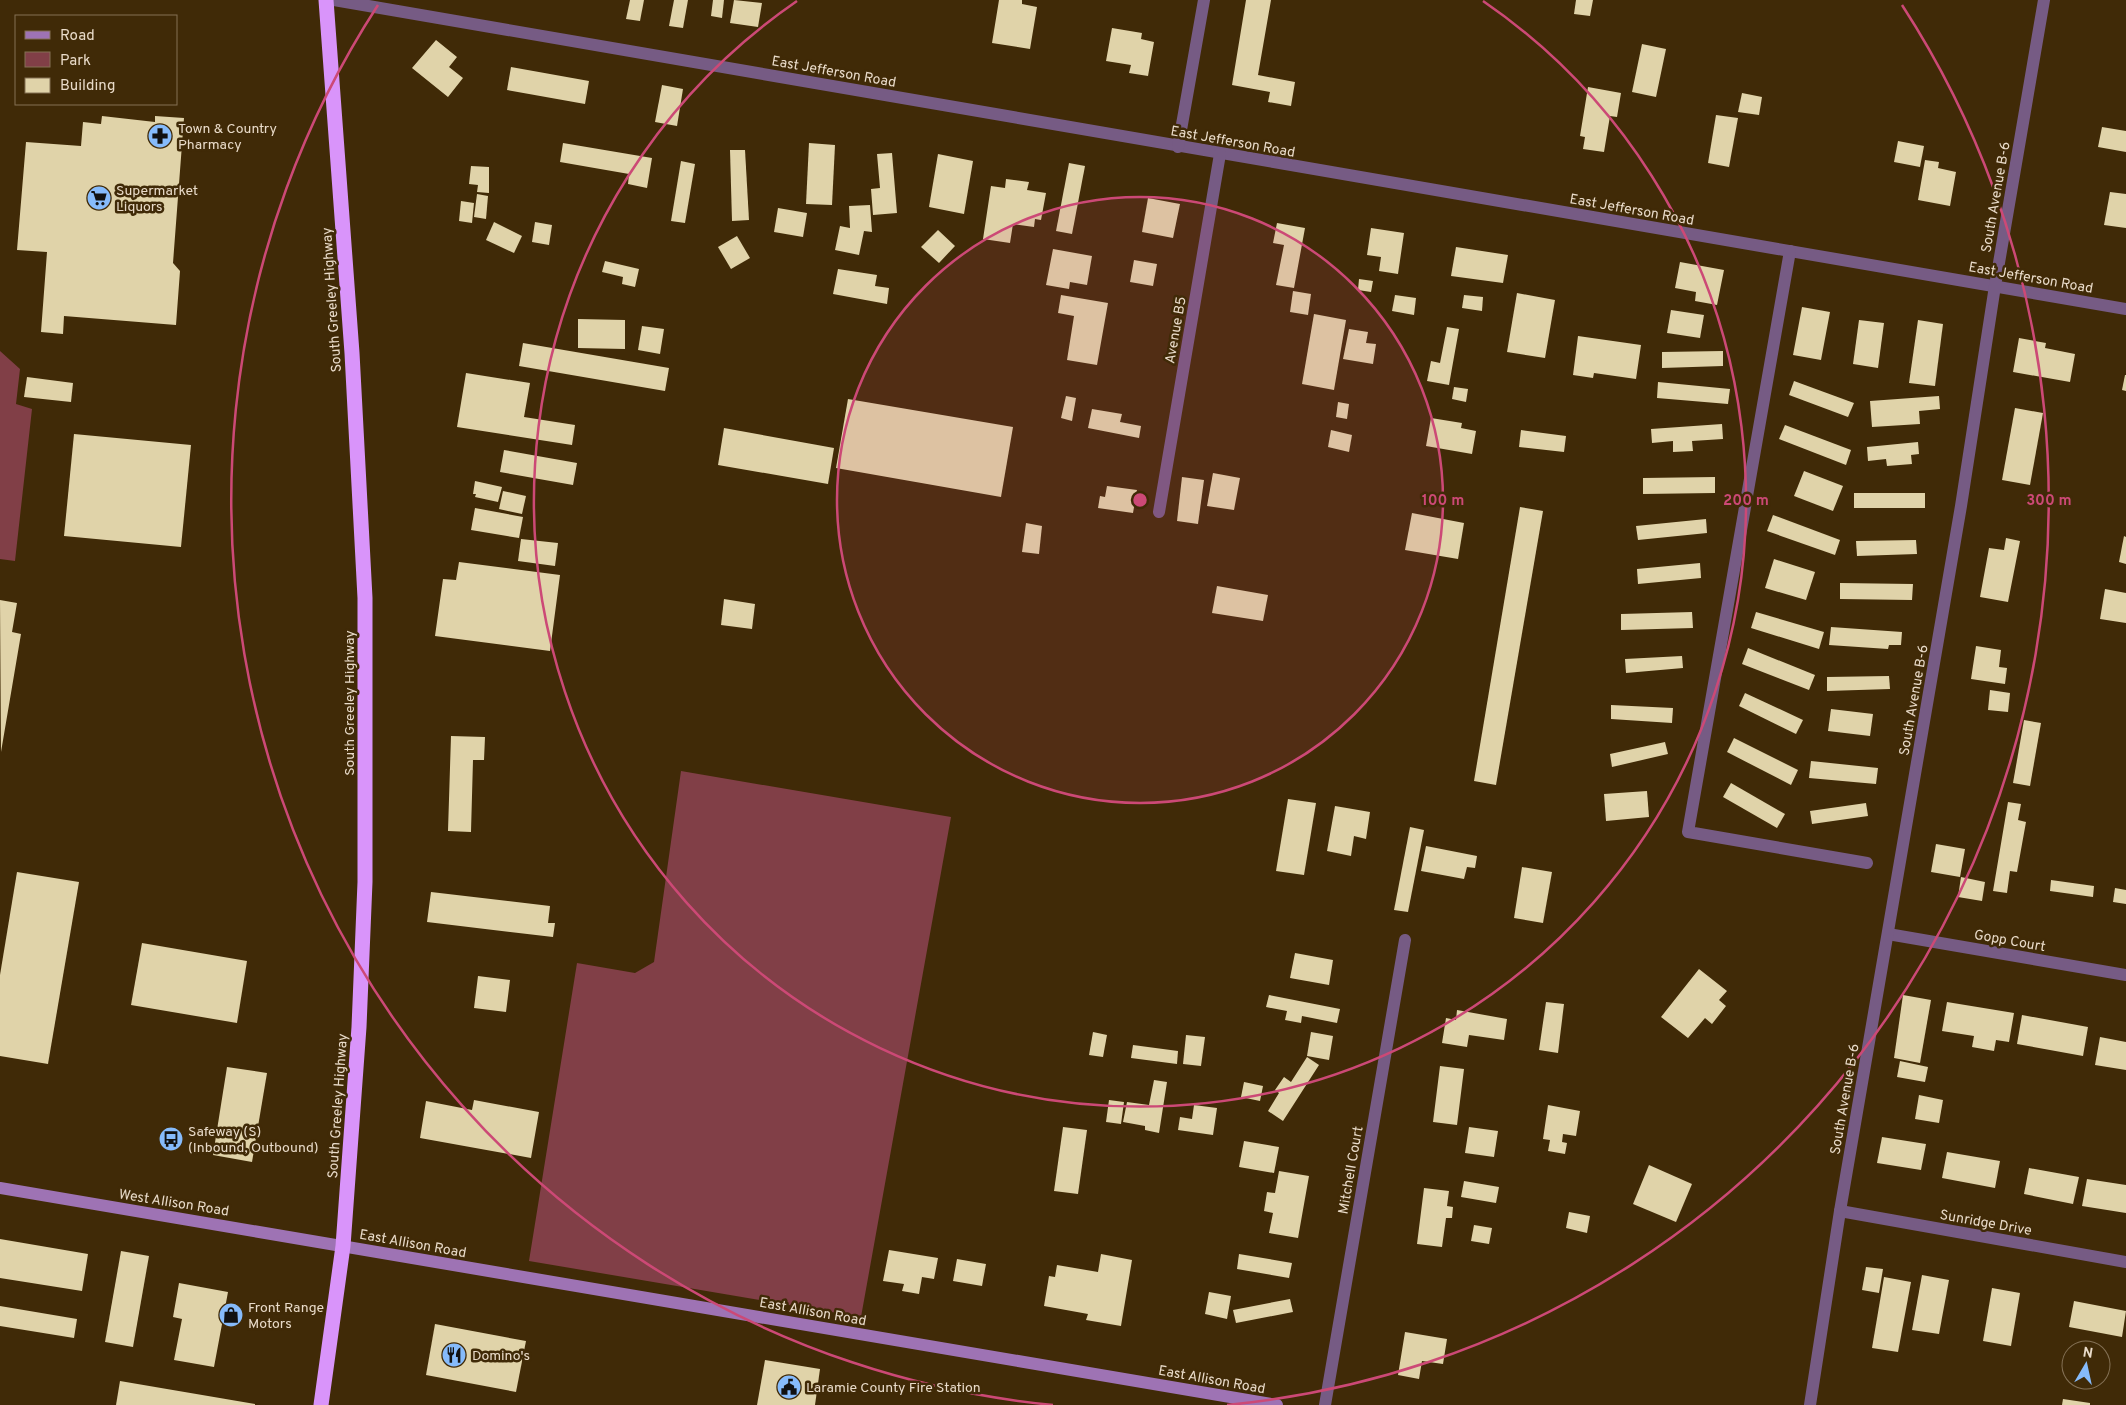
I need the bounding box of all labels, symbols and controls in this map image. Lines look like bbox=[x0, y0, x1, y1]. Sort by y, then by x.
legend bbox=[15, 15, 178, 105]
text: Road bbox=[60, 27, 95, 46]
text: Park bbox=[60, 52, 91, 71]
street label: East Jefferson Road bbox=[770, 53, 897, 92]
text: Building bbox=[60, 77, 115, 96]
place label: Town & Country Pharmacy bbox=[178, 121, 277, 154]
pharmacy icon: Town & Country Pharmacy bbox=[147, 123, 173, 149]
street label: East Jefferson Road bbox=[1169, 123, 1296, 162]
street label: South Avenue B-6 bbox=[1978, 140, 2015, 254]
place label: Supermarket Liquors bbox=[116, 183, 198, 216]
supermarket icon: Supermarket Liquors bbox=[86, 185, 112, 211]
street label: East Jefferson Road bbox=[1568, 191, 1695, 230]
street label: South Greeley Highway bbox=[319, 227, 346, 373]
street label: East Jefferson Road bbox=[1967, 259, 2094, 298]
street label: Avenue B5 bbox=[1162, 295, 1191, 365]
centre of rings bbox=[1131, 491, 1149, 509]
text: 100 m bbox=[1422, 492, 1464, 511]
text: 200 m bbox=[1723, 492, 1769, 511]
text: 300 m bbox=[2026, 492, 2072, 511]
street label: South Greeley Highway bbox=[342, 630, 359, 776]
street label: South Avenue B-6 bbox=[1896, 643, 1933, 757]
street label: Gopp Court bbox=[1973, 927, 2047, 956]
street label: South Greeley Highway bbox=[325, 1033, 352, 1179]
street label: South Avenue B-6 bbox=[1827, 1042, 1864, 1156]
place label: Safeway (S) (Inbound, Outbound) bbox=[188, 1124, 319, 1157]
street label: Mitchell Court bbox=[1335, 1125, 1368, 1216]
bus stop icon: Safeway (S) (Inbound, Outbound) bbox=[158, 1126, 184, 1152]
street label: West Allison Road bbox=[117, 1186, 230, 1221]
street label: Sunridge Drive bbox=[1938, 1207, 2033, 1240]
street label: East Allison Road bbox=[358, 1227, 468, 1262]
street label: East Allison Road bbox=[758, 1295, 868, 1330]
place label: Front Range Motors bbox=[248, 1300, 324, 1333]
shop icon: Front Range Motors bbox=[218, 1302, 244, 1328]
north arrow bbox=[2061, 1340, 2111, 1390]
restaurant icon: Domino's bbox=[441, 1342, 467, 1368]
text: N bbox=[2081, 1344, 2094, 1363]
place label: Domino's bbox=[472, 1348, 530, 1365]
street label: East Allison Road bbox=[1157, 1363, 1267, 1398]
public building icon: Laramie County Fire Station bbox=[776, 1374, 802, 1400]
place label: Laramie County Fire Station bbox=[806, 1380, 981, 1397]

